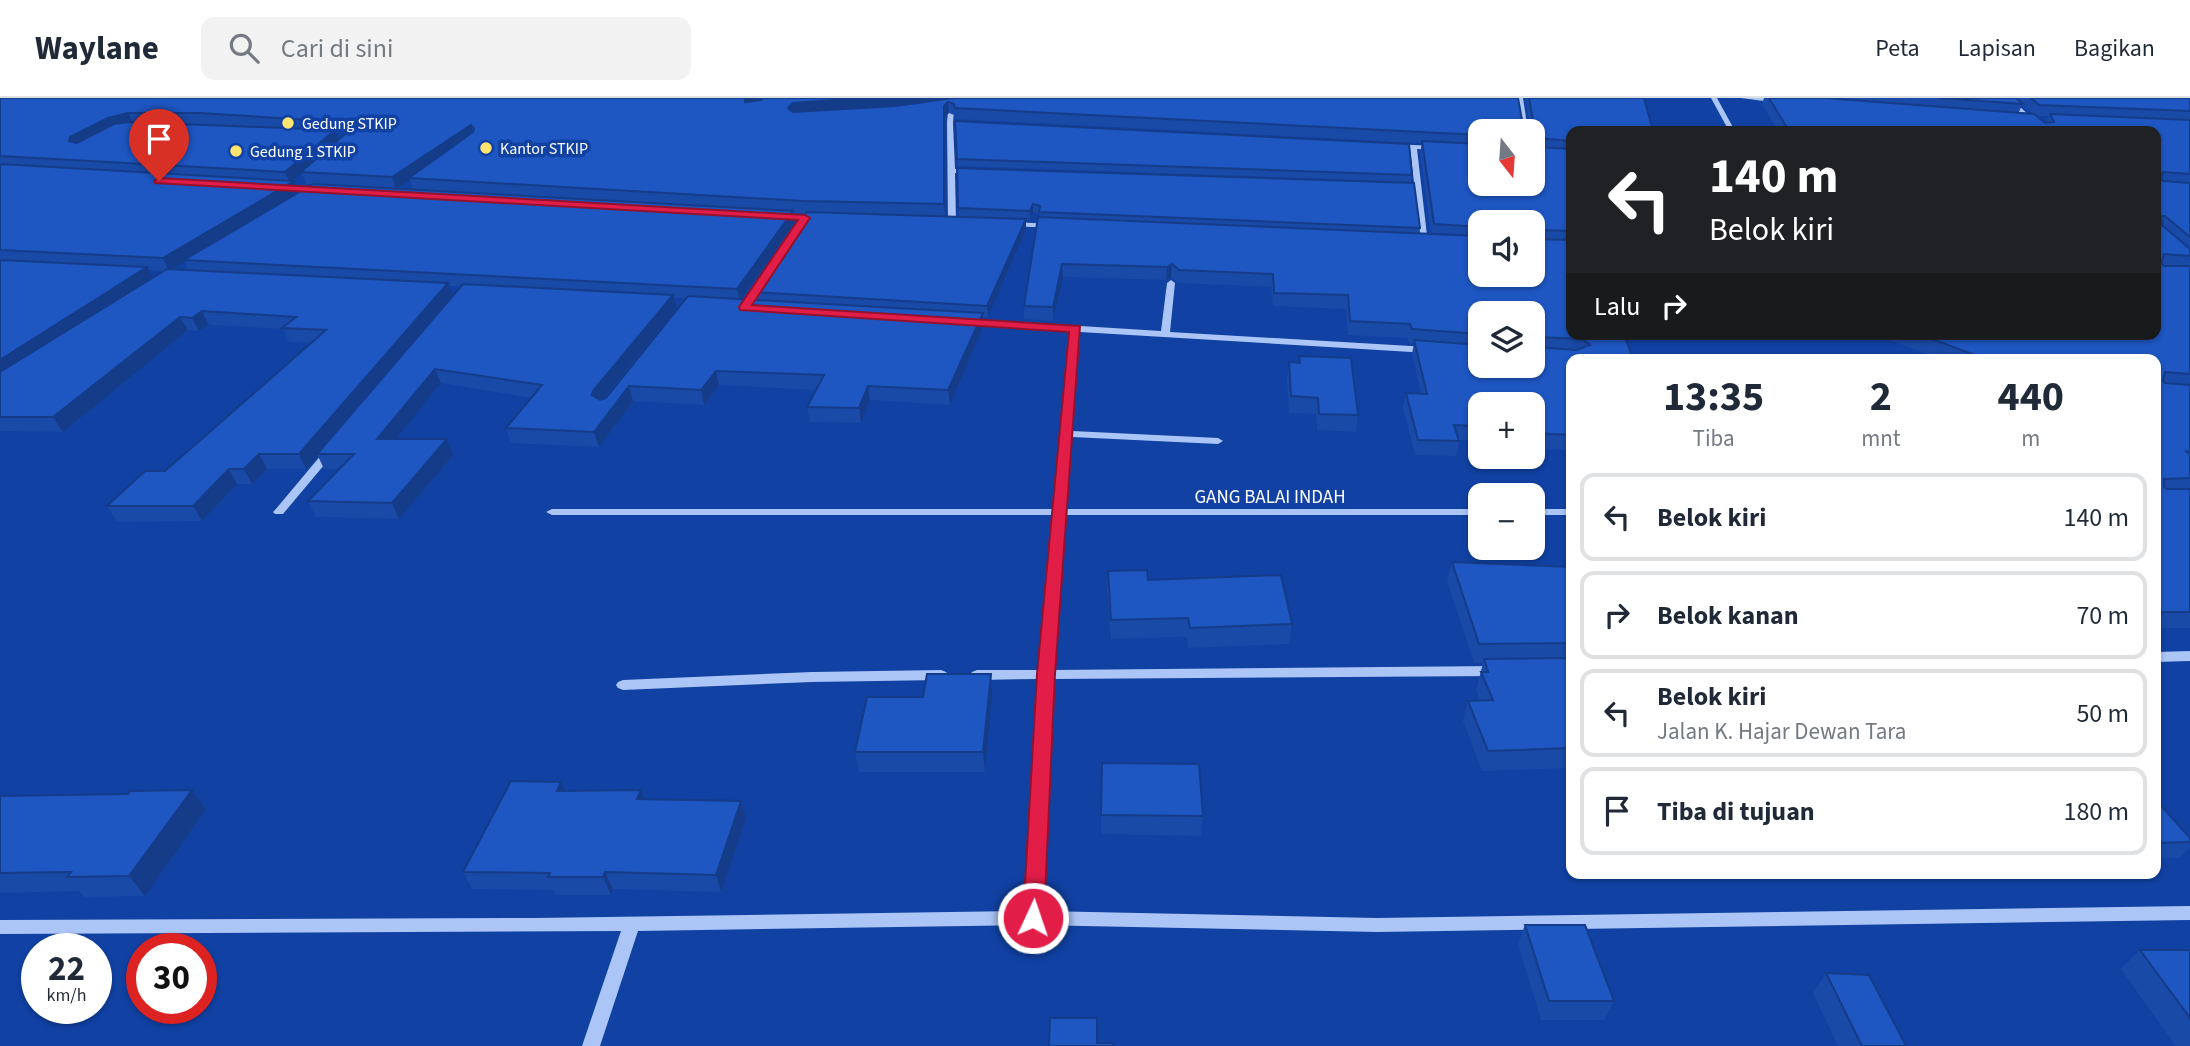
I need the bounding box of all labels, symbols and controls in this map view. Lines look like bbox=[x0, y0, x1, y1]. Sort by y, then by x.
search box bbox=[201, 17, 691, 80]
text: Waylane bbox=[35, 25, 159, 72]
icon: search bbox=[225, 29, 263, 67]
text: Cari di sini bbox=[281, 30, 393, 67]
text: Peta bbox=[1875, 31, 1920, 66]
text: Lapisan bbox=[1958, 31, 2036, 66]
text: Bagikan bbox=[2074, 31, 2155, 66]
pin bbox=[129, 109, 189, 181]
place label: Gedung STKIP bbox=[302, 113, 397, 135]
marker: Gedung STKIP bbox=[280, 115, 296, 131]
north arrow bbox=[1468, 119, 1545, 196]
map controls bbox=[1468, 119, 1545, 560]
icon: arrive bbox=[140, 120, 178, 158]
place label: Kantor STKIP bbox=[500, 138, 588, 160]
marker: Kantor STKIP bbox=[478, 140, 494, 156]
place label: Gedung 1 STKIP bbox=[250, 141, 356, 163]
text: 140 m bbox=[1709, 142, 1838, 212]
marker: Gedung 1 STKIP bbox=[228, 143, 244, 159]
icon: left bbox=[1594, 154, 1685, 245]
text: Belok kiri bbox=[1709, 207, 1834, 253]
button: sound bbox=[1468, 210, 1545, 287]
icon: right bbox=[1655, 287, 1693, 325]
text: Lalu bbox=[1594, 288, 1641, 325]
button: layers bbox=[1468, 301, 1545, 378]
text: 13:35 bbox=[1663, 367, 1764, 427]
text: 2 bbox=[1870, 367, 1892, 427]
text: 440 bbox=[1998, 367, 2064, 427]
button: + bbox=[1468, 392, 1545, 469]
text: Tiba bbox=[1693, 422, 1735, 455]
text: mnt bbox=[1861, 422, 1901, 455]
text: m bbox=[2021, 422, 2040, 455]
button: − bbox=[1468, 483, 1545, 560]
street label: GANG BALAI INDAH bbox=[1194, 484, 1346, 511]
icon: left bbox=[1598, 498, 1636, 536]
text: Belok kiri bbox=[1657, 499, 1766, 536]
text: 140 m bbox=[2063, 499, 2129, 536]
icon: right bbox=[1598, 596, 1636, 634]
text: Belok kanan bbox=[1657, 597, 1799, 634]
text: 70 m bbox=[2076, 597, 2129, 634]
text: Belok kiri bbox=[1657, 678, 1766, 715]
icon: left bbox=[1598, 694, 1636, 732]
text: 50 m bbox=[2076, 695, 2129, 732]
text: Jalan K. Hajar Dewan Tara bbox=[1657, 715, 1906, 748]
icon: arrive bbox=[1598, 792, 1636, 830]
text: Tiba di tujuan bbox=[1657, 793, 1815, 830]
text: 180 m bbox=[2063, 793, 2129, 830]
position arrow bbox=[996, 881, 1070, 955]
speed limit sign: 30 bbox=[126, 933, 217, 1024]
text: 22 bbox=[48, 944, 85, 994]
text: km/h bbox=[47, 983, 86, 1008]

